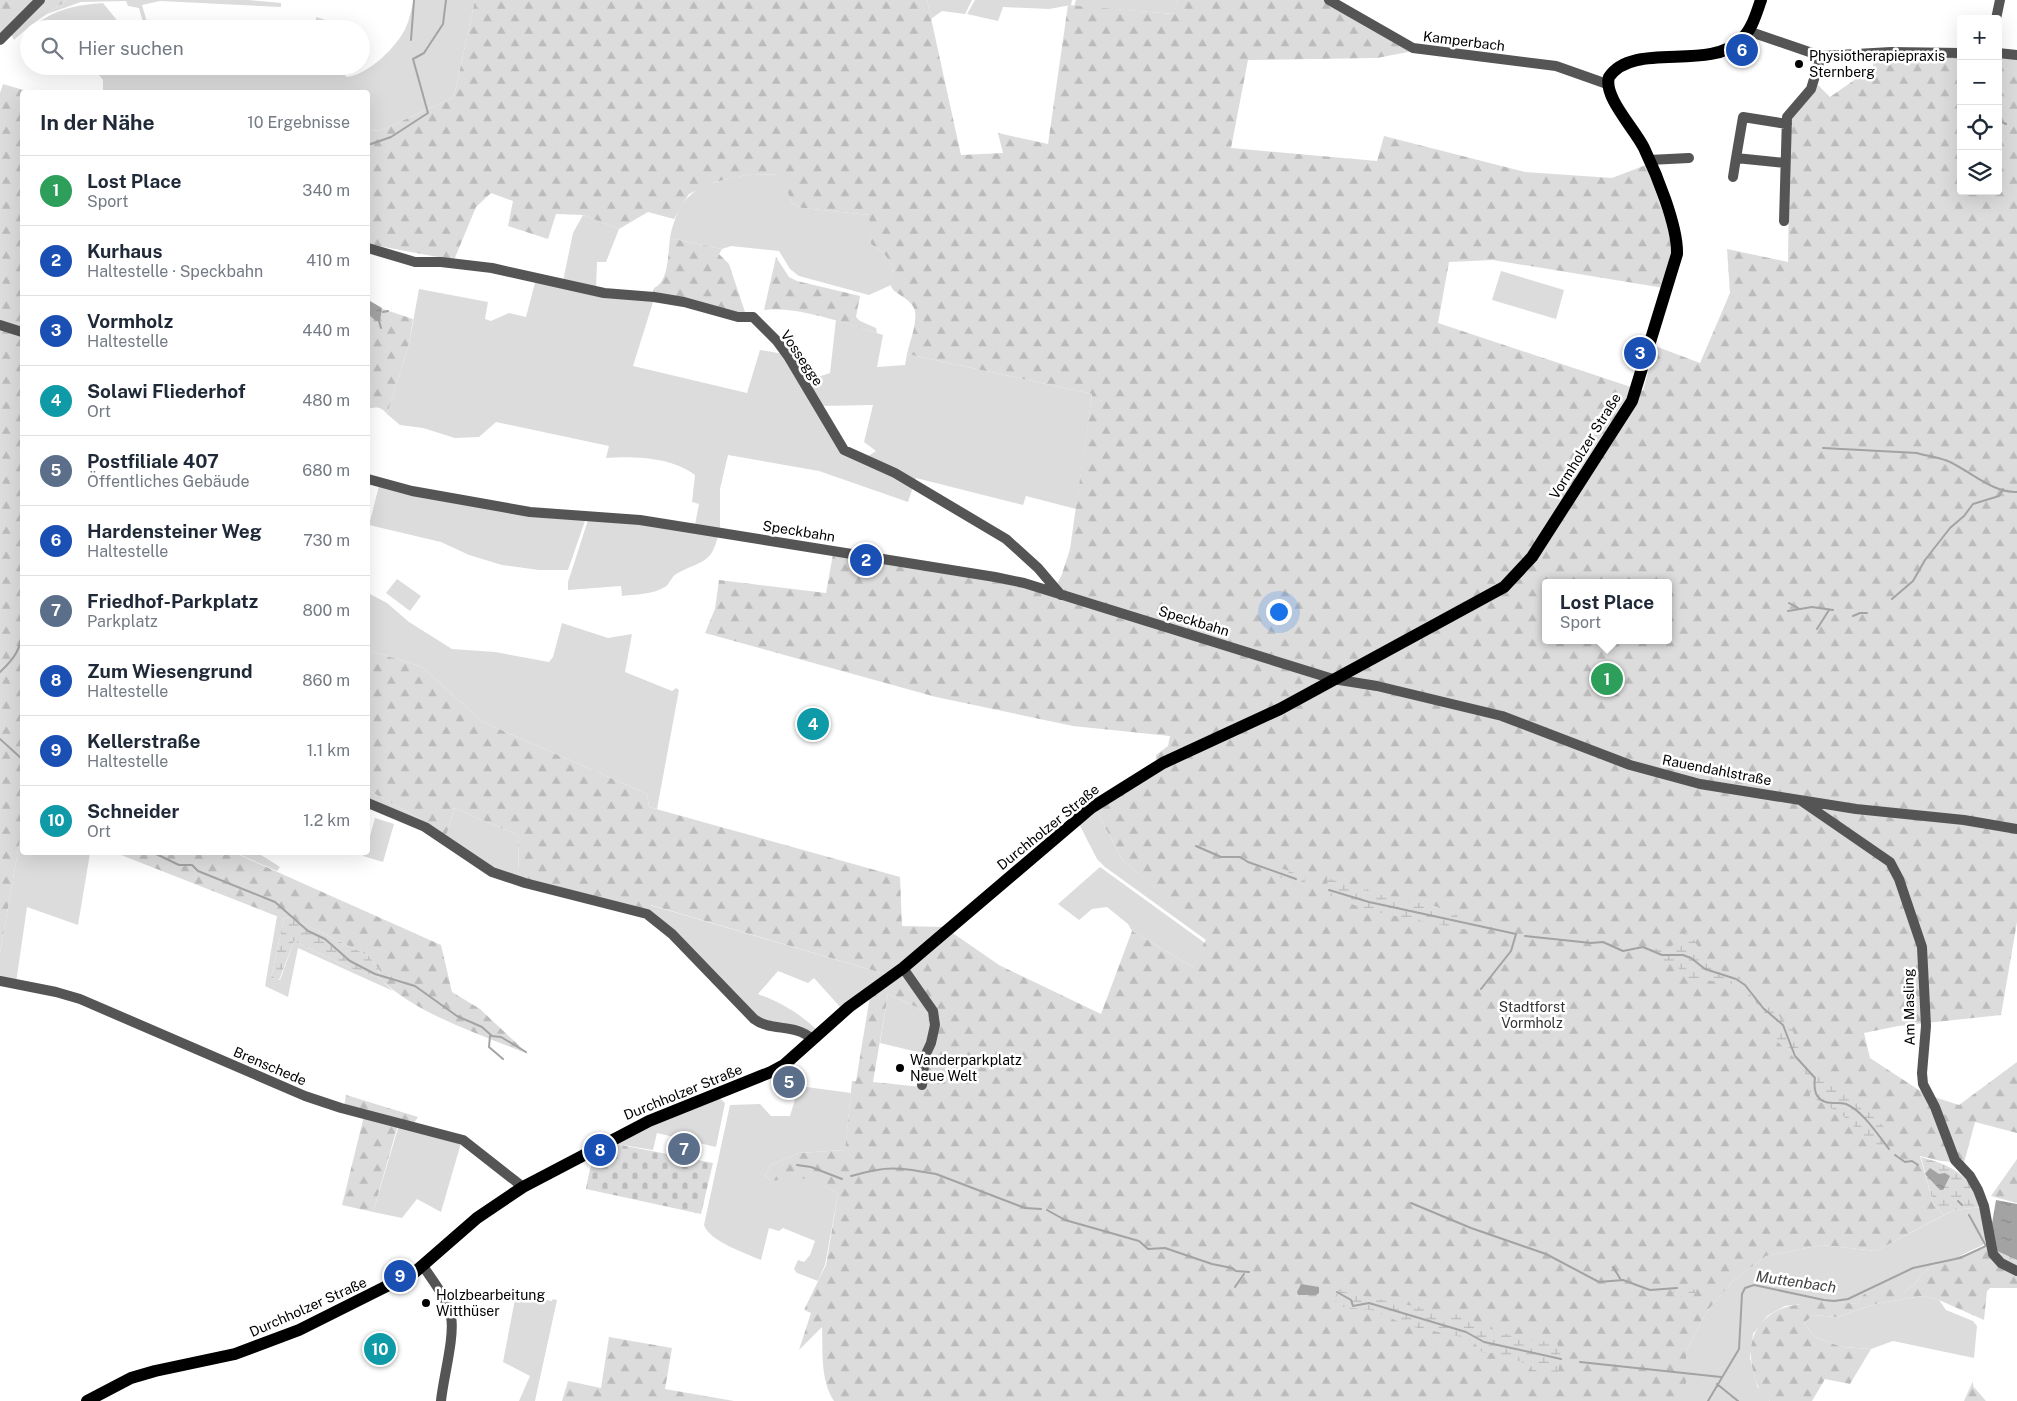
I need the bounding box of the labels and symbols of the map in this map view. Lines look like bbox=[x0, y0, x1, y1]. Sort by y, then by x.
street label: Kamperbach bbox=[1422, 28, 1506, 54]
pin: 6 bbox=[1726, 31, 1758, 69]
place label: Physiotherapiepraxis Sternberg bbox=[1809, 48, 1945, 80]
marker: Physiotherapiepraxis Sternberg bbox=[1793, 58, 1805, 70]
street label: Vossegge bbox=[778, 327, 826, 389]
pin: 3 bbox=[1624, 334, 1656, 372]
street label: Vormholzer Straße bbox=[1546, 390, 1624, 502]
street label: Speckbahn bbox=[762, 517, 836, 545]
pin: 2 bbox=[850, 541, 882, 579]
your location bbox=[1266, 599, 1292, 625]
street label: Speckbahn bbox=[1157, 603, 1231, 639]
pin: 1 bbox=[1591, 660, 1623, 698]
pin: 4 bbox=[797, 705, 829, 743]
street label: Rauendahlstraße bbox=[1661, 752, 1773, 788]
street label: Durchholzer Straße bbox=[994, 781, 1102, 873]
street label: Am Masling bbox=[1900, 968, 1918, 1046]
park label: Stadtforst Vormholz bbox=[1499, 999, 1565, 1031]
street label: Brenschede bbox=[231, 1043, 309, 1089]
place label: Wanderparkplatz Neue Welt bbox=[910, 1052, 1022, 1084]
street label: Durchholzer Straße bbox=[621, 1061, 745, 1123]
marker: Wanderparkplatz Neue Welt bbox=[894, 1062, 906, 1074]
pin: 5 bbox=[773, 1063, 805, 1101]
pin: 7 bbox=[668, 1130, 700, 1168]
pin: 8 bbox=[584, 1131, 616, 1169]
pin: 9 bbox=[384, 1257, 416, 1295]
water label: Muttenbach bbox=[1755, 1267, 1837, 1296]
street label: Durchholzer Straße bbox=[247, 1274, 369, 1340]
place label: Holzbearbeitung Witthüser bbox=[436, 1287, 545, 1319]
marker: Holzbearbeitung Witthüser bbox=[420, 1297, 432, 1309]
pin: 10 bbox=[364, 1330, 396, 1368]

